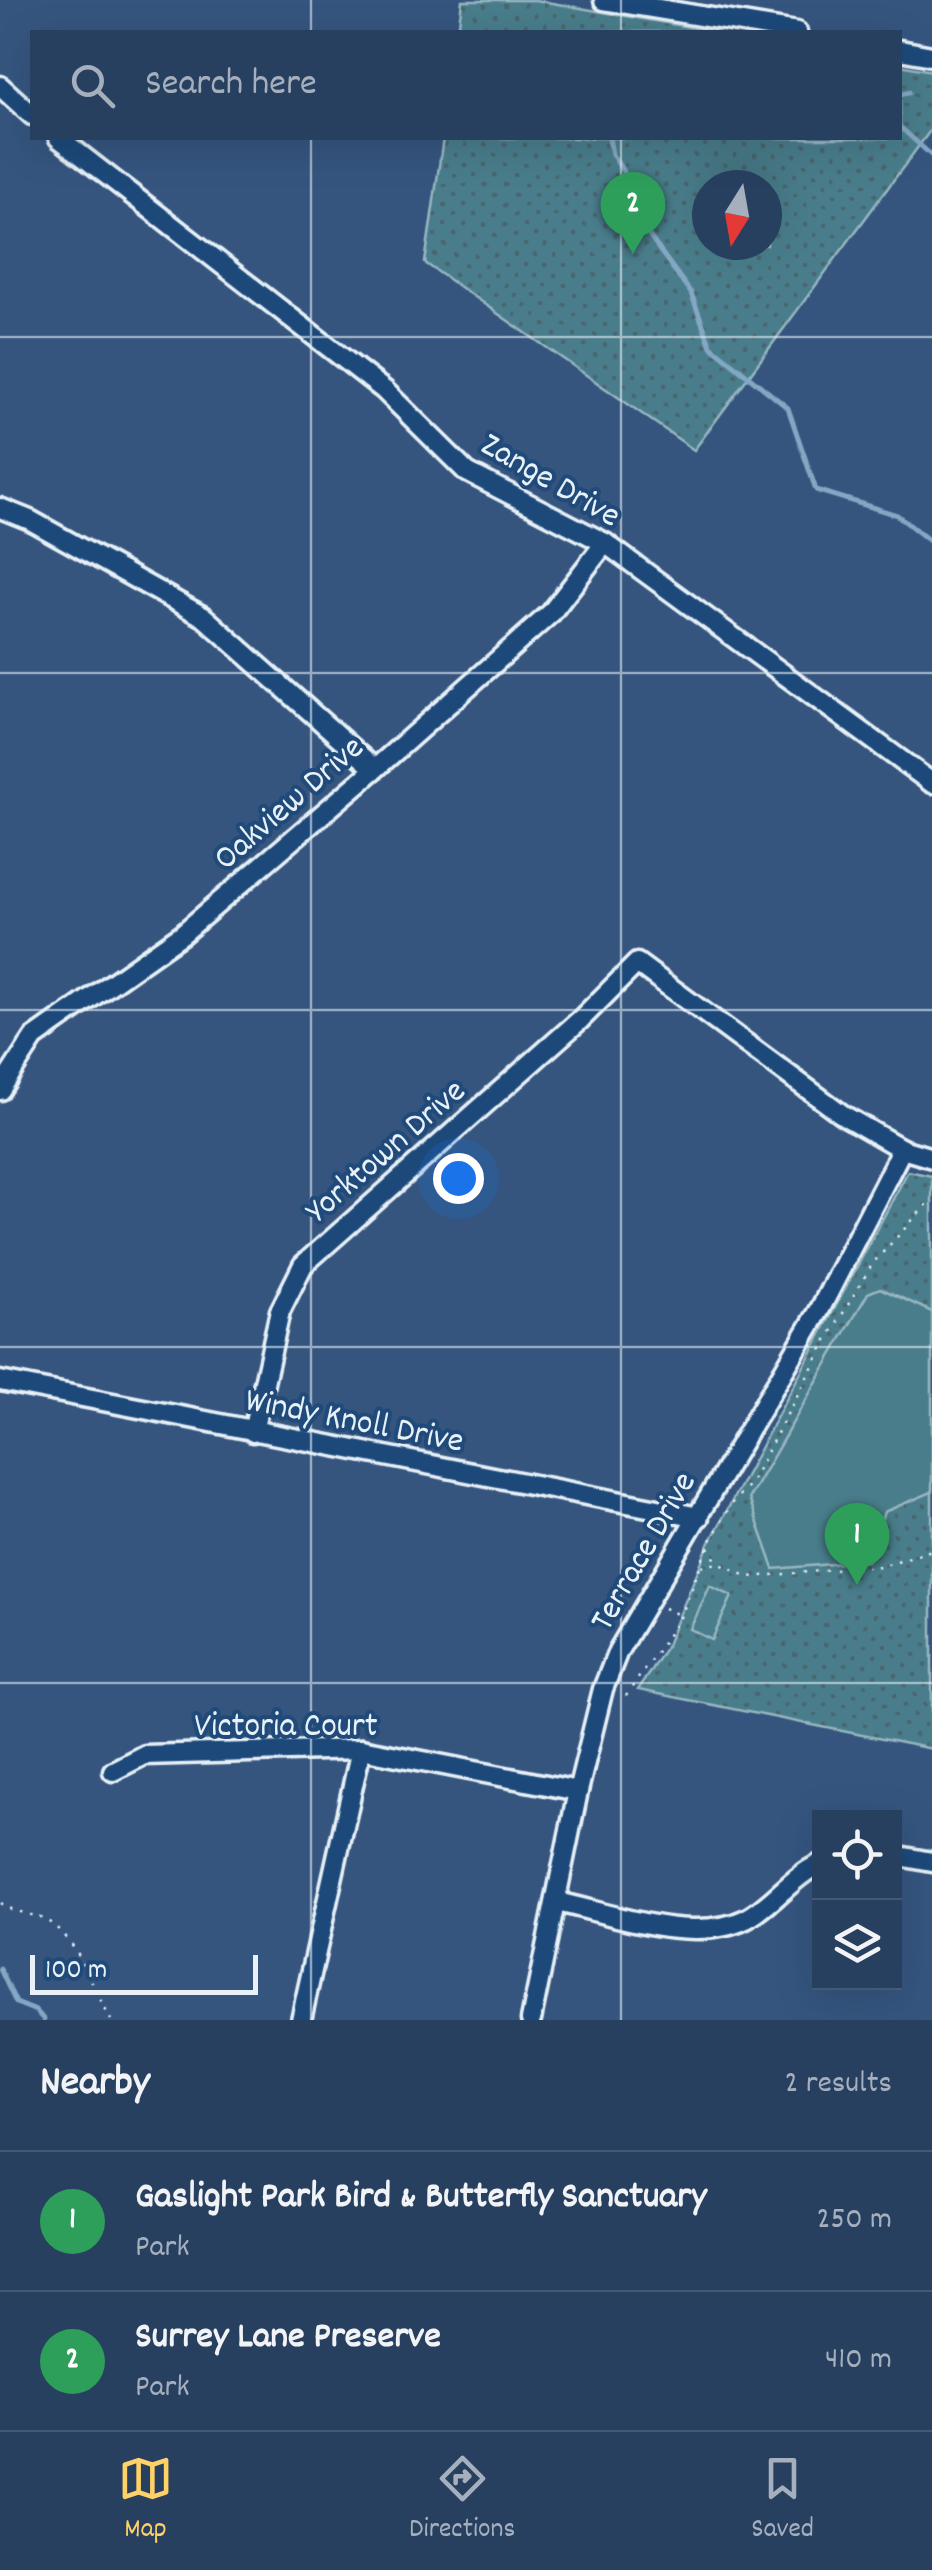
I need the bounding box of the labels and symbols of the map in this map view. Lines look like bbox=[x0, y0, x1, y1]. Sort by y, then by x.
north arrow bbox=[692, 170, 782, 260]
pin: 2 bbox=[600, 172, 666, 254]
street label: Zange Drive bbox=[470, 422, 629, 543]
street label: Oakview Drive bbox=[204, 725, 377, 884]
street label: Yorktown Drive bbox=[296, 1069, 479, 1237]
your location bbox=[433, 1153, 484, 1204]
street label: Windy Knoll Drive bbox=[241, 1377, 467, 1469]
street label: Terrace Drive bbox=[579, 1463, 711, 1642]
pin: 1 bbox=[824, 1502, 890, 1585]
street label: Victoria Court bbox=[194, 1703, 378, 1753]
scale bar bbox=[30, 1950, 258, 1994]

